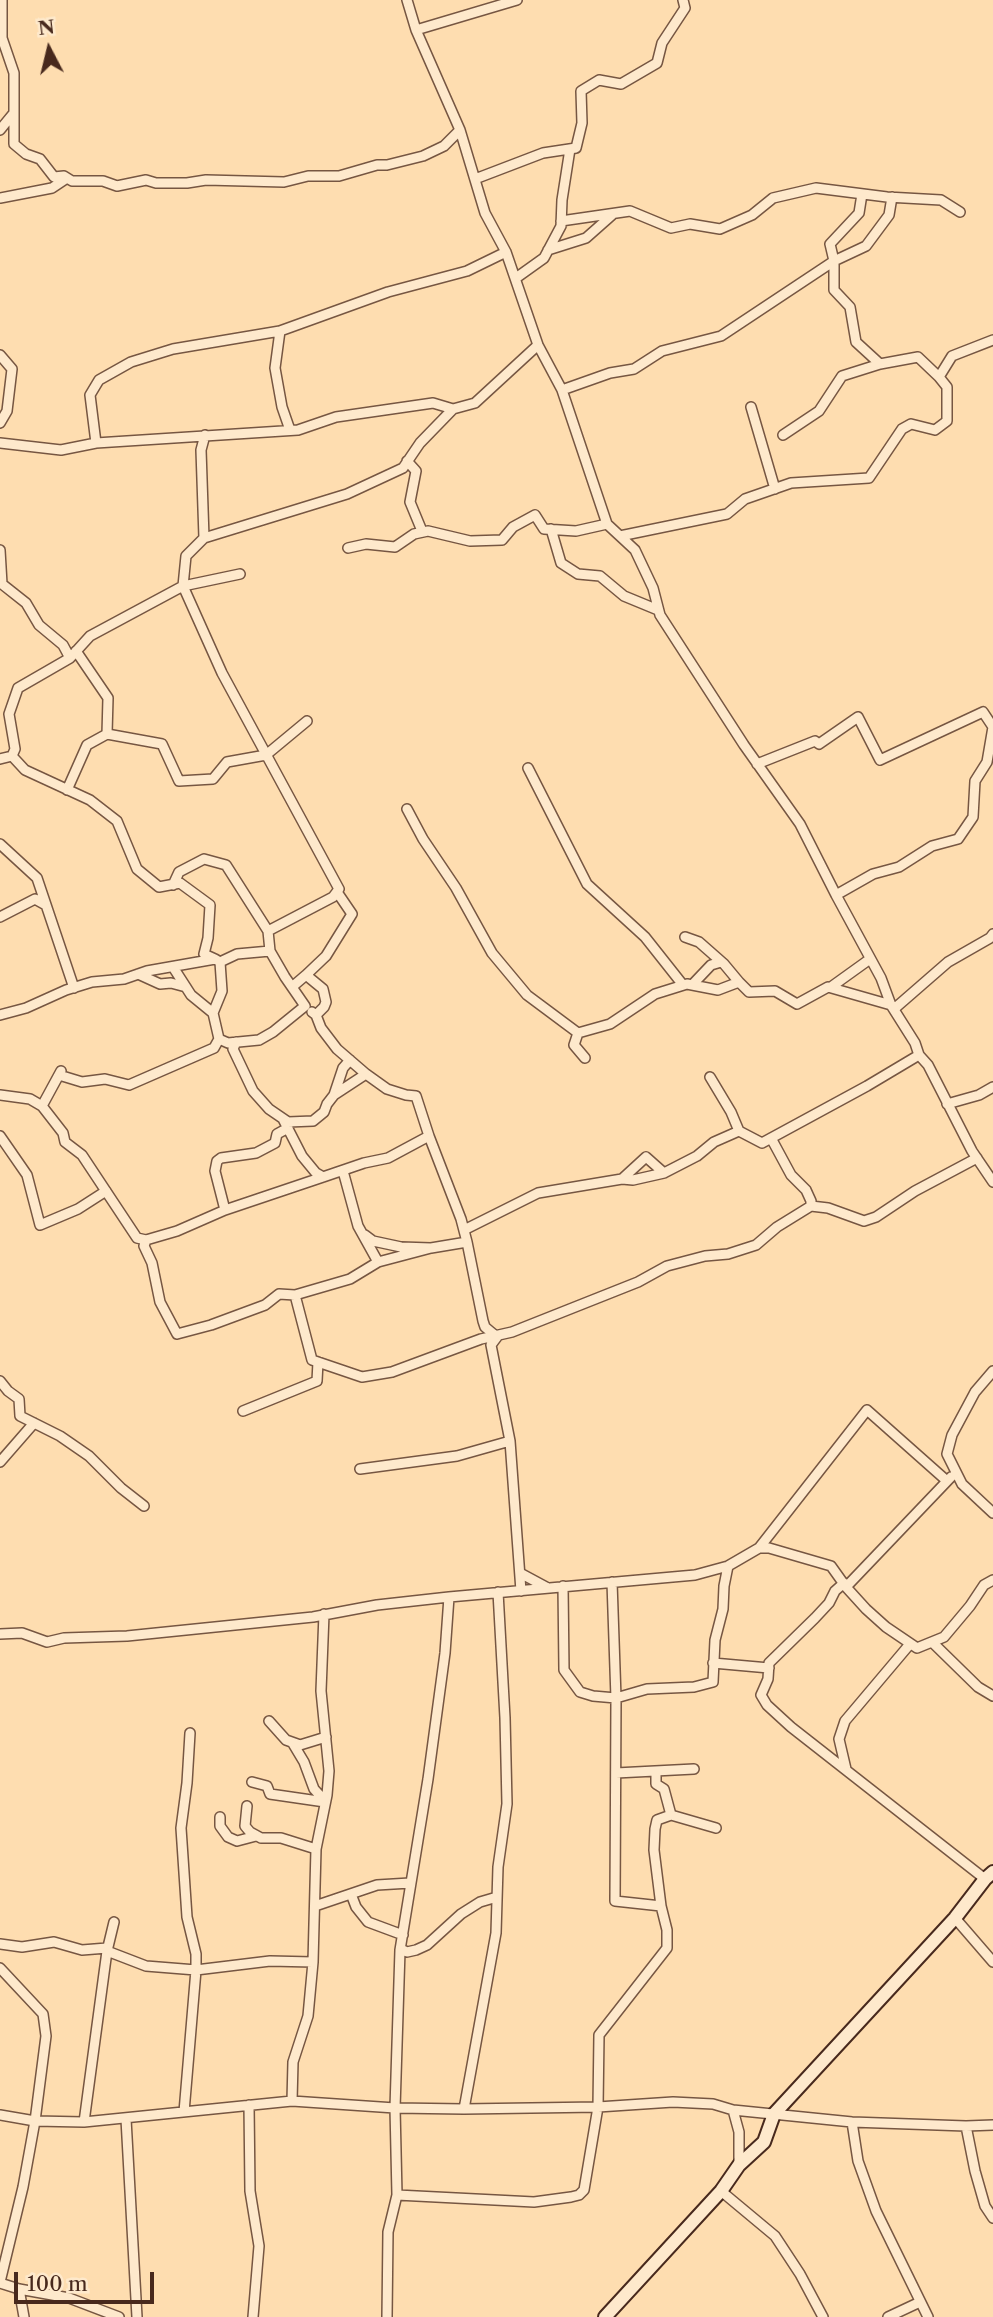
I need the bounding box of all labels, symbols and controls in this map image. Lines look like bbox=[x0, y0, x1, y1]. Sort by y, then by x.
north arrow bbox=[14, 14, 84, 84]
text: N bbox=[37, 15, 56, 40]
scale bar bbox=[18, 2258, 158, 2302]
text: 100 m bbox=[27, 2271, 88, 2296]

